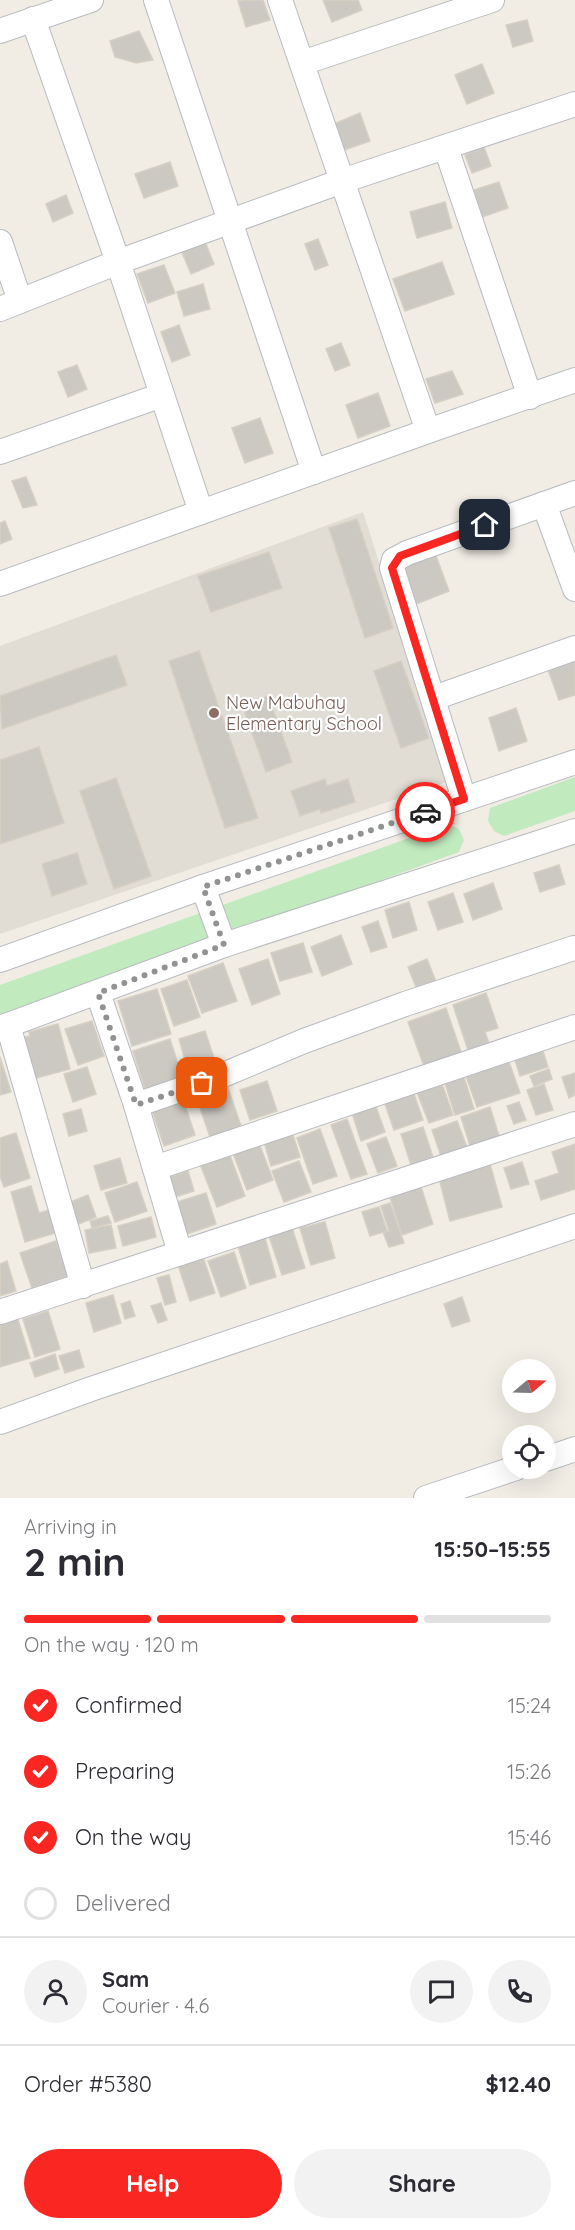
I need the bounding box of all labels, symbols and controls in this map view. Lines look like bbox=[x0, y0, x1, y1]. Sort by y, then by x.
pin bbox=[459, 499, 510, 550]
icon: home bbox=[468, 508, 501, 541]
place label: New Mabuhay Elementary School bbox=[226, 691, 382, 735]
marker: New Mabuhay Elementary School bbox=[207, 706, 221, 720]
courier bbox=[395, 782, 455, 842]
icon: car bbox=[409, 796, 442, 829]
pin bbox=[176, 1057, 227, 1108]
icon: bag bbox=[185, 1066, 218, 1099]
north arrow bbox=[502, 1359, 556, 1413]
map controls bbox=[502, 1359, 556, 1479]
button: locate bbox=[502, 1425, 556, 1479]
text: Arriving in bbox=[24, 1514, 117, 1539]
text: 15:50–15:55 bbox=[435, 1535, 551, 1563]
text: 2 min bbox=[24, 1537, 126, 1586]
text: On the way · 120 m bbox=[24, 1632, 199, 1657]
icon: check bbox=[24, 1689, 57, 1722]
text: Confirmed bbox=[75, 1691, 182, 1719]
text: 15:24 bbox=[508, 1693, 551, 1718]
icon: check bbox=[24, 1755, 57, 1788]
text: Preparing bbox=[75, 1757, 175, 1785]
text: 15:26 bbox=[507, 1759, 551, 1784]
icon: check bbox=[24, 1821, 57, 1854]
text: On the way bbox=[75, 1823, 191, 1851]
text: 15:46 bbox=[508, 1825, 551, 1850]
text: Delivered bbox=[75, 1889, 171, 1917]
button: person bbox=[24, 1960, 87, 2023]
button: chat bbox=[410, 1960, 473, 2023]
button: phone bbox=[488, 1960, 551, 2023]
text: Sam bbox=[102, 1965, 149, 1993]
text: Courier · 4.6 bbox=[102, 1993, 209, 2018]
text: Order #5380 bbox=[24, 2070, 152, 2098]
text: $12.40 bbox=[486, 2070, 551, 2098]
button: Help bbox=[24, 2149, 282, 2218]
button: Share bbox=[294, 2149, 551, 2218]

